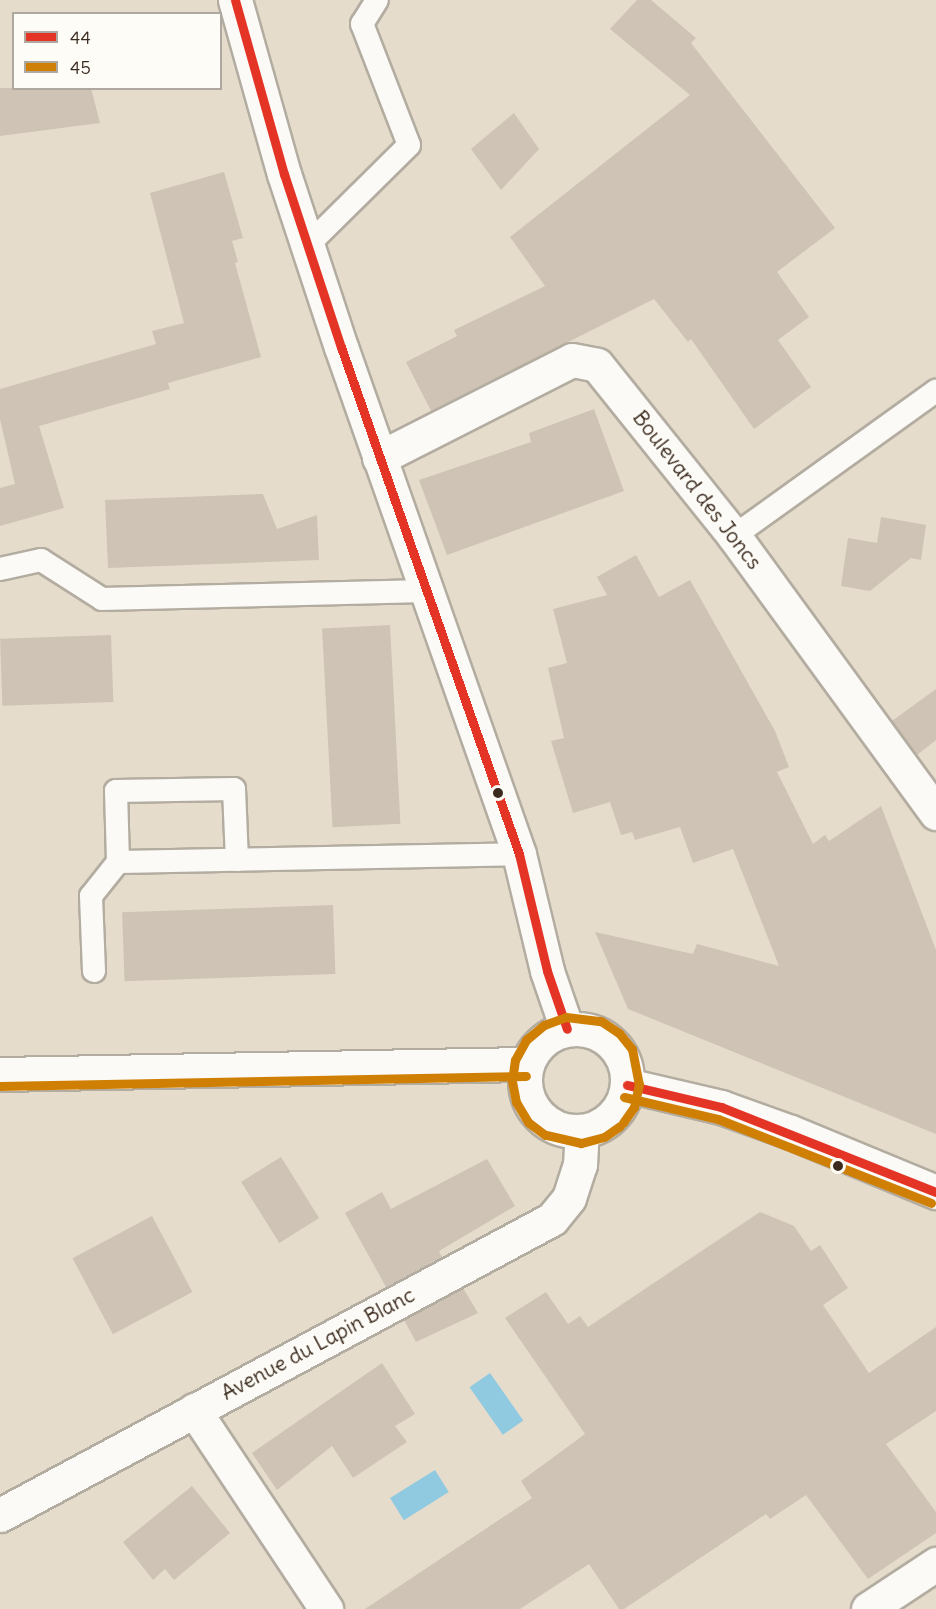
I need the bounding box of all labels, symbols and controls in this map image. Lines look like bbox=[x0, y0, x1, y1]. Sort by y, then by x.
legend bbox=[12, 12, 222, 90]
text: 44 bbox=[70, 26, 91, 49]
text: 45 bbox=[70, 56, 91, 79]
street label: Boulevard des Joncs bbox=[627, 406, 767, 574]
unlabelled marker bbox=[492, 787, 504, 799]
unlabelled marker bbox=[832, 1160, 844, 1172]
street label: Avenue du Lapin Blanc bbox=[217, 1282, 419, 1406]

